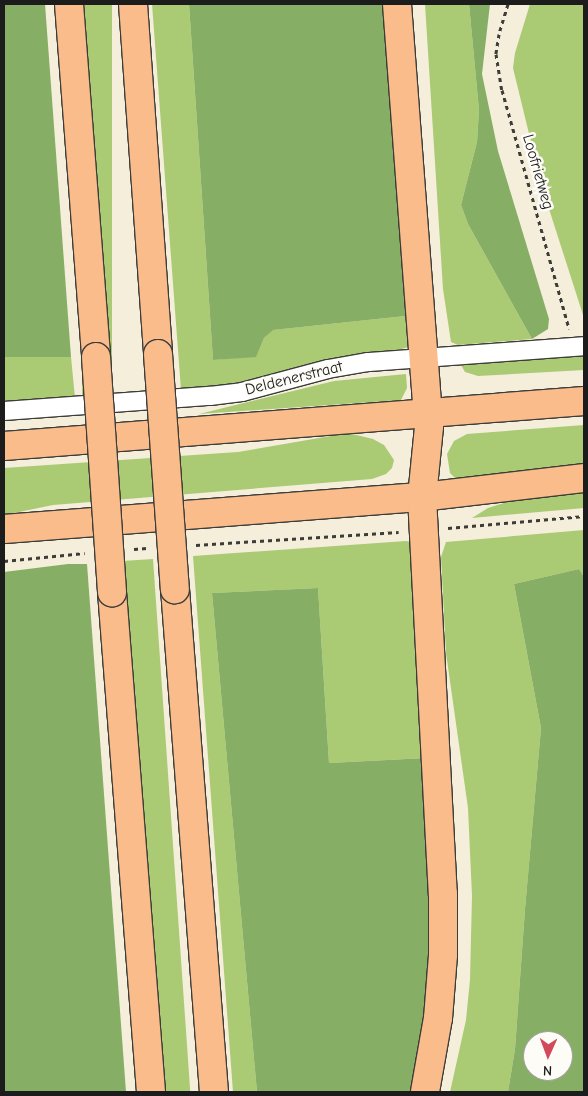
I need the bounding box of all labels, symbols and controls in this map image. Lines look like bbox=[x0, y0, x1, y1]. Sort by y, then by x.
street label: Loofrietweg bbox=[518, 132, 558, 212]
street label: Deldenerstraat bbox=[243, 357, 345, 399]
north arrow bbox=[523, 1031, 573, 1081]
text: N bbox=[543, 1062, 552, 1079]

